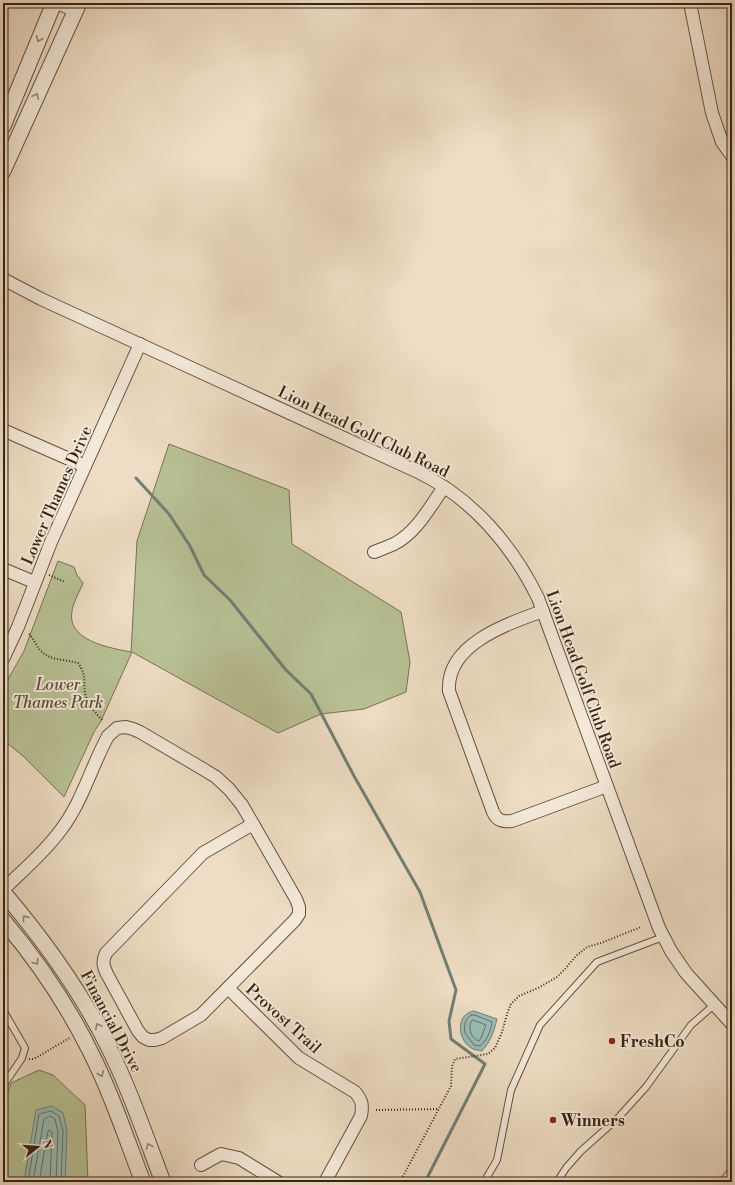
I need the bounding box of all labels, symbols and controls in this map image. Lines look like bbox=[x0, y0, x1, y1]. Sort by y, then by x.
one-way arrow bbox=[36, 35, 44, 42]
one-way arrow bbox=[31, 93, 39, 100]
street label: Lion Head Golf Club Road bbox=[275, 382, 452, 482]
street label: Lower Thames Drive bbox=[17, 423, 97, 568]
street label: Lion Head Golf Club Road bbox=[542, 588, 625, 771]
park label: Lower Thames Park bbox=[13, 675, 103, 713]
one-way arrow bbox=[23, 916, 30, 923]
one-way arrow bbox=[31, 958, 39, 965]
street label: Financial Drive bbox=[76, 967, 146, 1076]
street label: Provost Trail bbox=[242, 980, 325, 1058]
one-way arrow bbox=[95, 1023, 103, 1030]
place label: FreshCo bbox=[620, 1032, 685, 1052]
marker: FreshCo bbox=[607, 1036, 617, 1046]
one-way arrow bbox=[96, 1071, 104, 1078]
place label: Winners bbox=[560, 1111, 625, 1131]
marker: Winners bbox=[548, 1115, 558, 1125]
north arrow bbox=[18, 1127, 58, 1167]
text: N bbox=[39, 1138, 55, 1151]
one-way arrow bbox=[145, 1142, 153, 1149]

